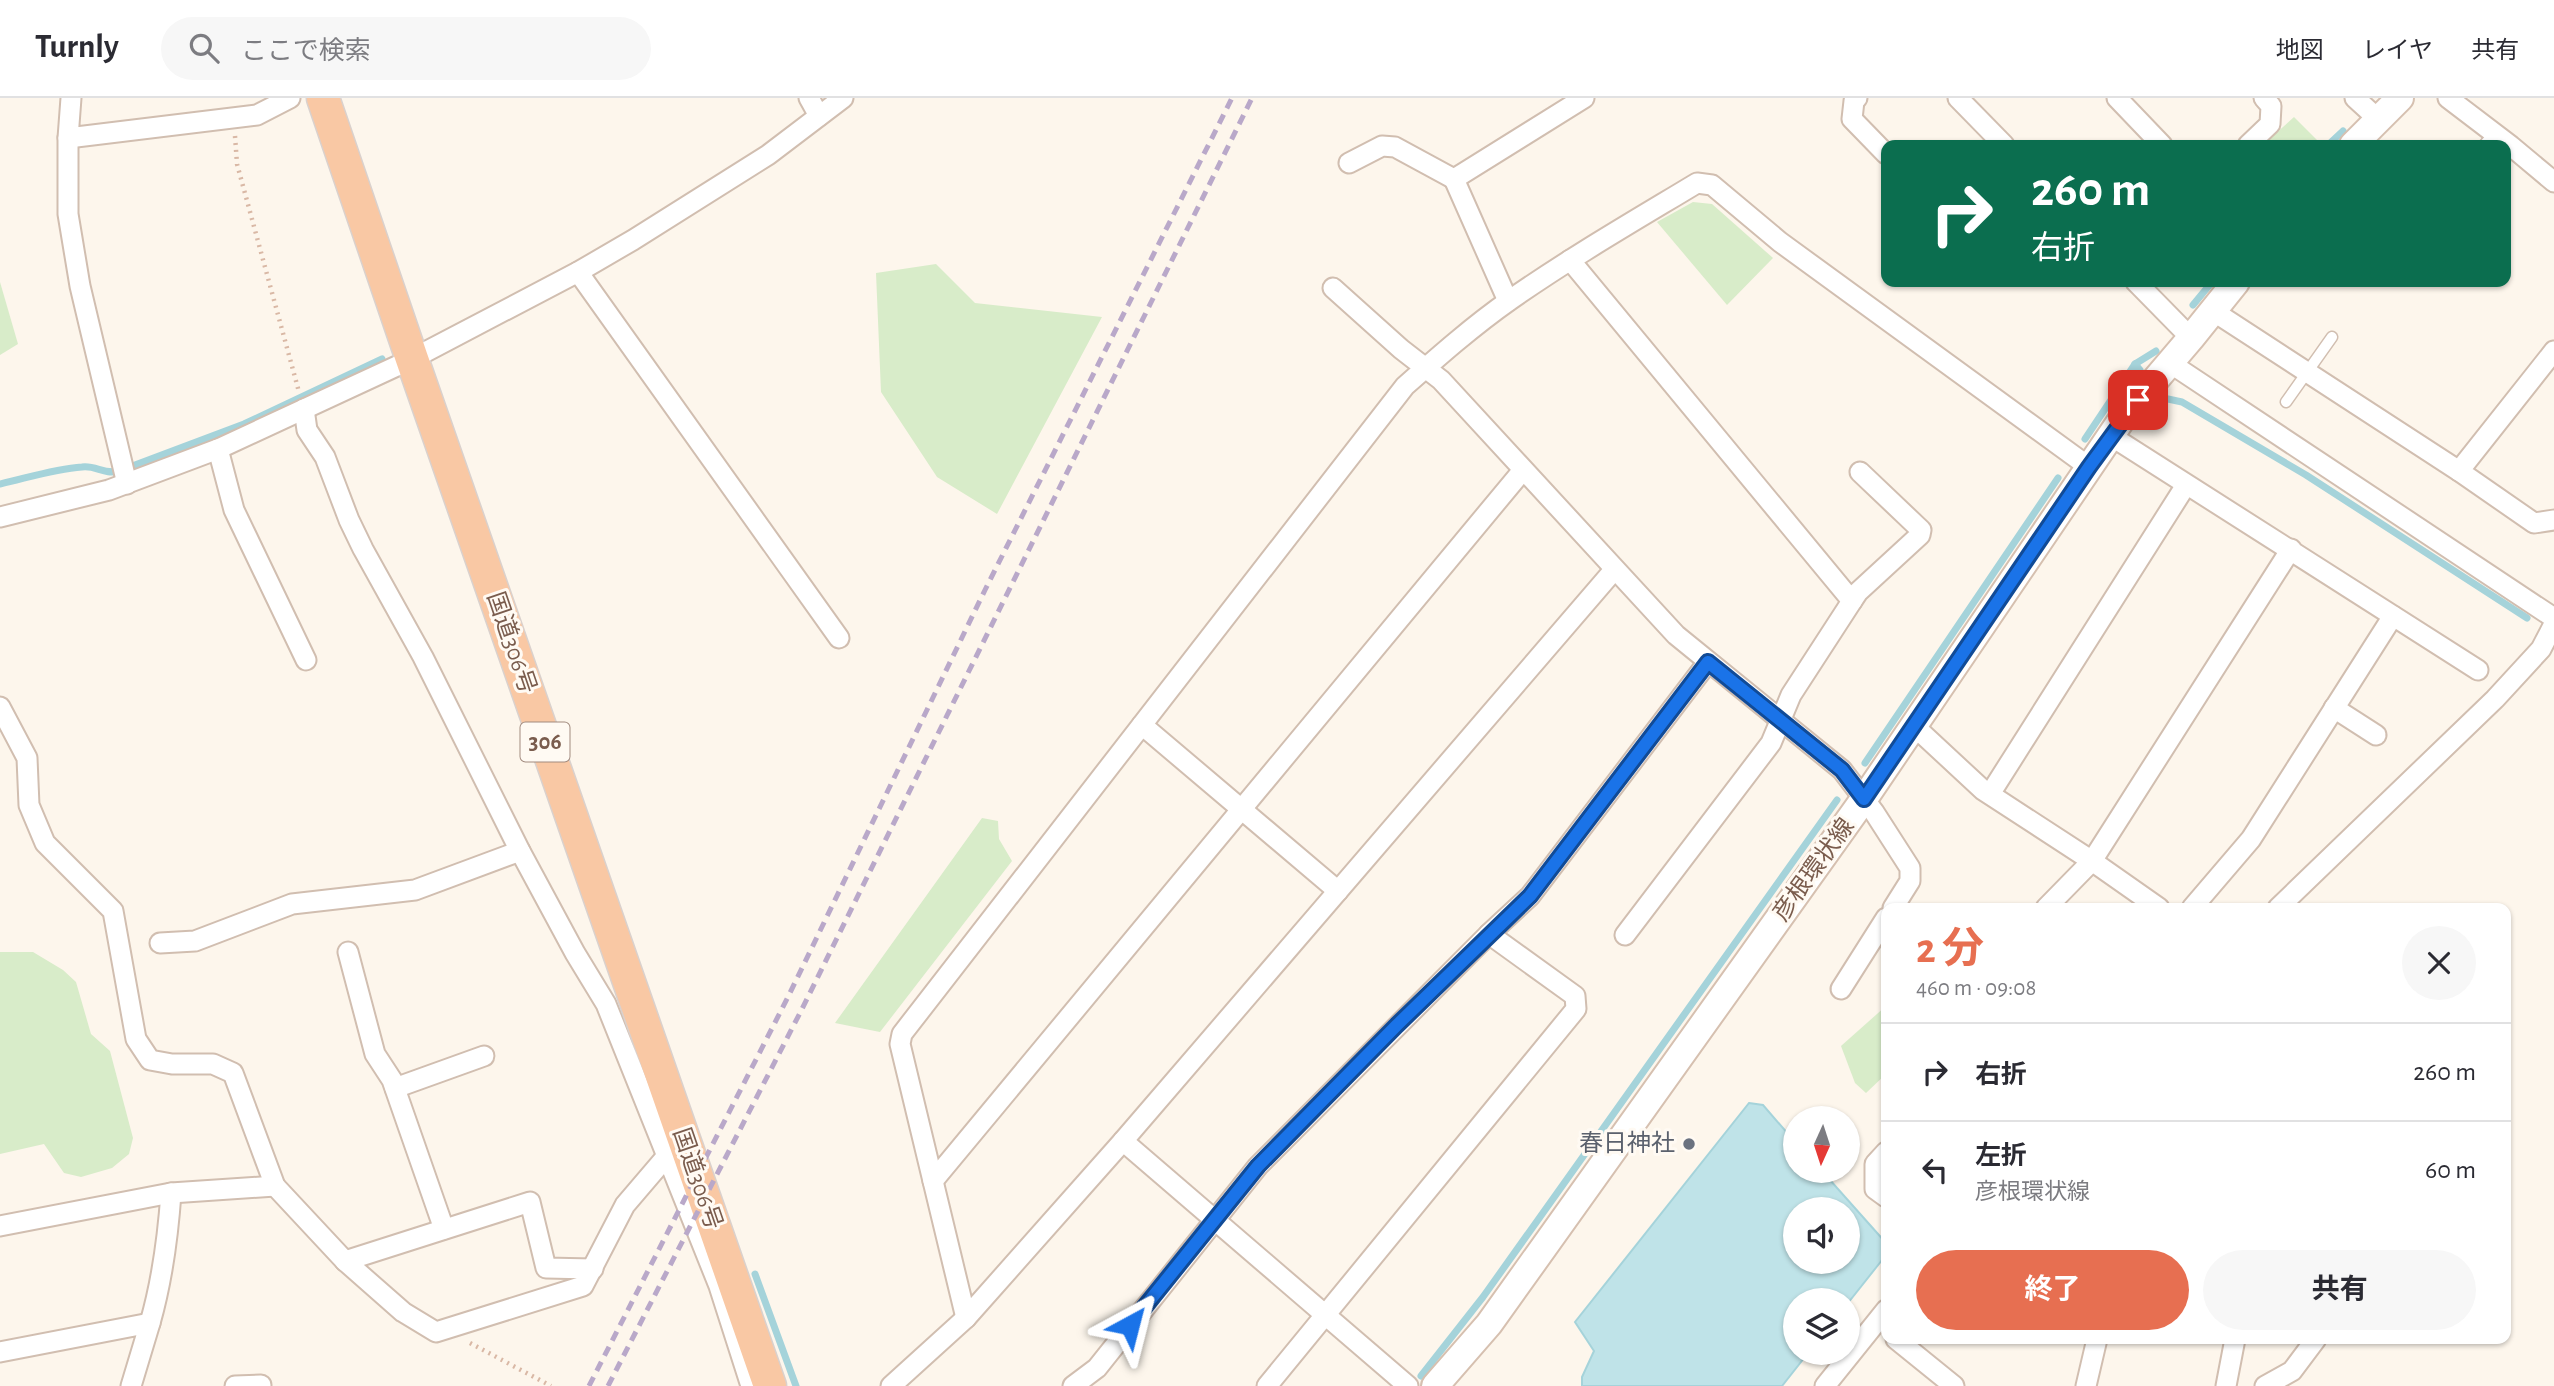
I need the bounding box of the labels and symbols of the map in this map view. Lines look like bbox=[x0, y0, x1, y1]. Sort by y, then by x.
pin bbox=[2108, 370, 2168, 430]
street label: 国道306号 bbox=[482, 588, 541, 697]
road number: 306 bbox=[520, 722, 570, 762]
street label: 彦根環状線 bbox=[1767, 813, 1859, 926]
north arrow bbox=[1783, 1106, 1860, 1183]
street label: 国道306号 bbox=[668, 1124, 727, 1233]
place label: 春日神社 bbox=[1579, 1130, 1675, 1156]
marker: 春日神社 bbox=[1681, 1136, 1697, 1152]
position arrow bbox=[1093, 1288, 1167, 1362]

